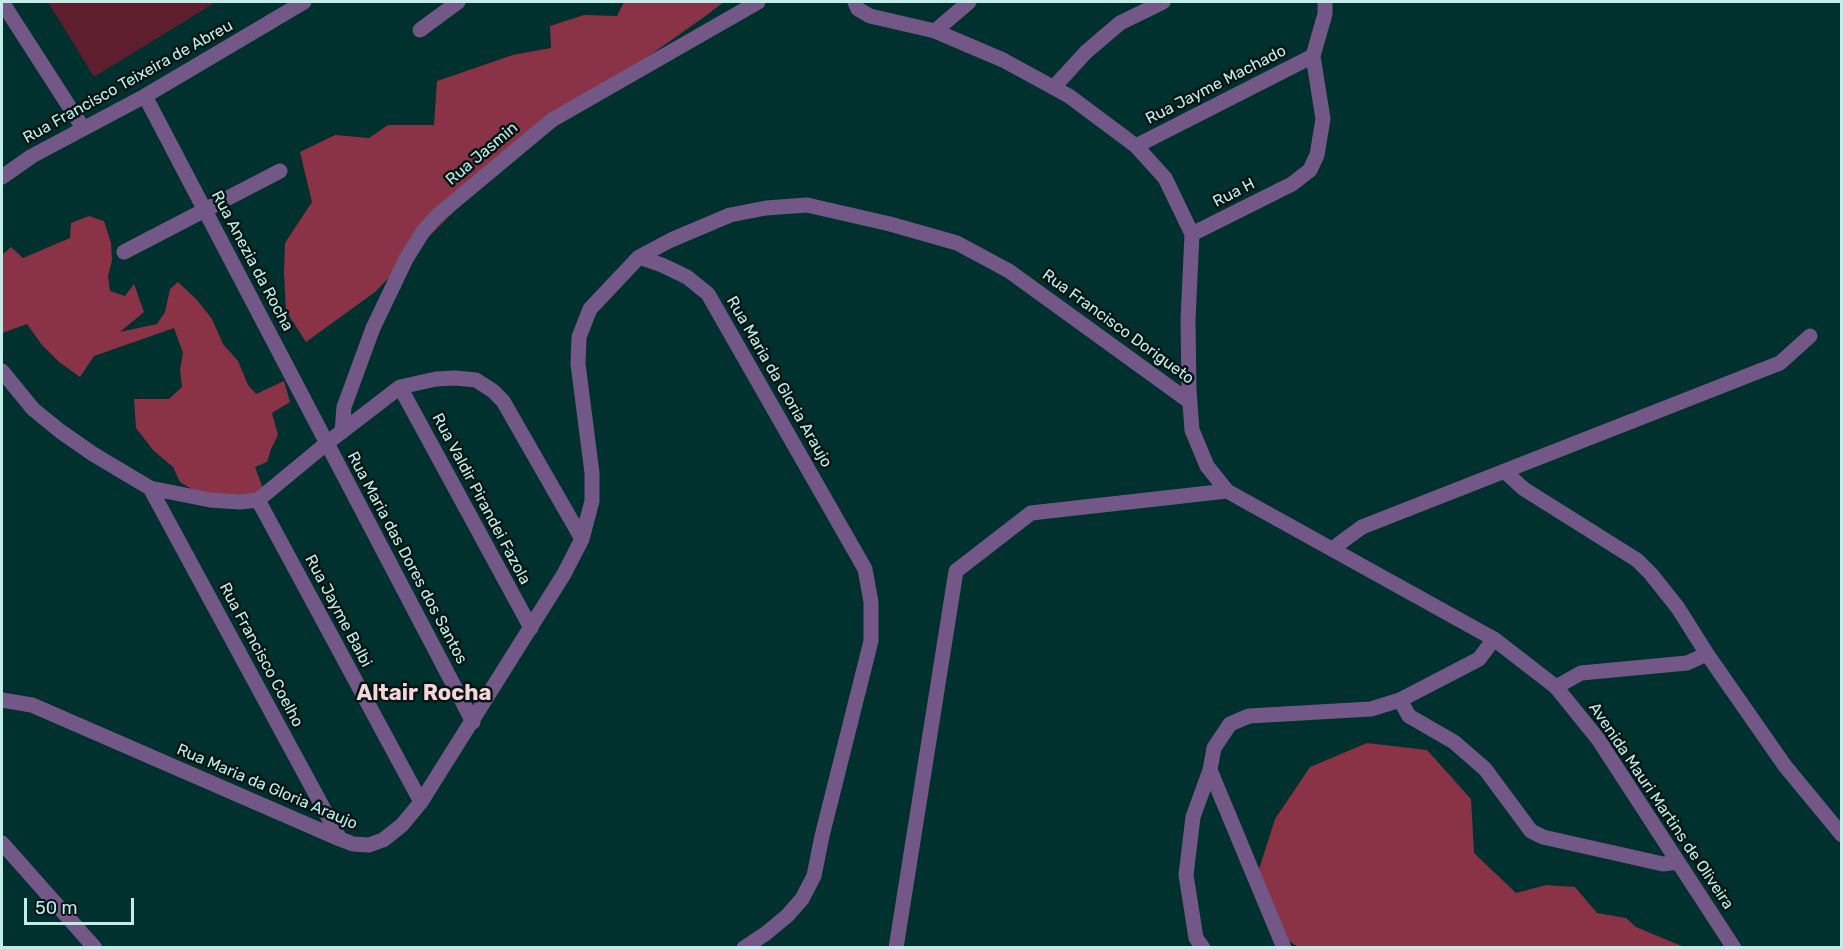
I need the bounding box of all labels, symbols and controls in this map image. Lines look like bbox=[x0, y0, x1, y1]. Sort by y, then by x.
street label: Rua Francisco Teixeira de Abreu bbox=[20, 16, 236, 148]
street label: Rua Jayme Machado bbox=[1143, 41, 1289, 129]
street label: Rua Jasmin bbox=[442, 118, 522, 190]
street label: Rua H bbox=[1210, 174, 1258, 212]
street label: Rua Anezia da Rocha bbox=[207, 188, 297, 334]
street label: Rua Francisco Dorigueto bbox=[1038, 265, 1198, 389]
street label: Rua Maria da Gloria Araujo bbox=[722, 293, 836, 471]
street label: Rua Valdir Pirandei Fazola bbox=[428, 410, 534, 588]
street label: Rua Maria das Dores dos Santos bbox=[343, 449, 471, 667]
street label: Rua Jayme Balbi bbox=[300, 552, 376, 670]
street label: Rua Francisco Coelho bbox=[215, 579, 307, 731]
district label: Altair Rocha bbox=[356, 681, 492, 707]
street label: Avenida Mauri Martins de Oliveira bbox=[1584, 699, 1738, 913]
street label: Rua Maria da Gloria Araujo bbox=[174, 740, 360, 834]
scale bar bbox=[27, 886, 136, 924]
text: 50 m bbox=[35, 897, 78, 919]

